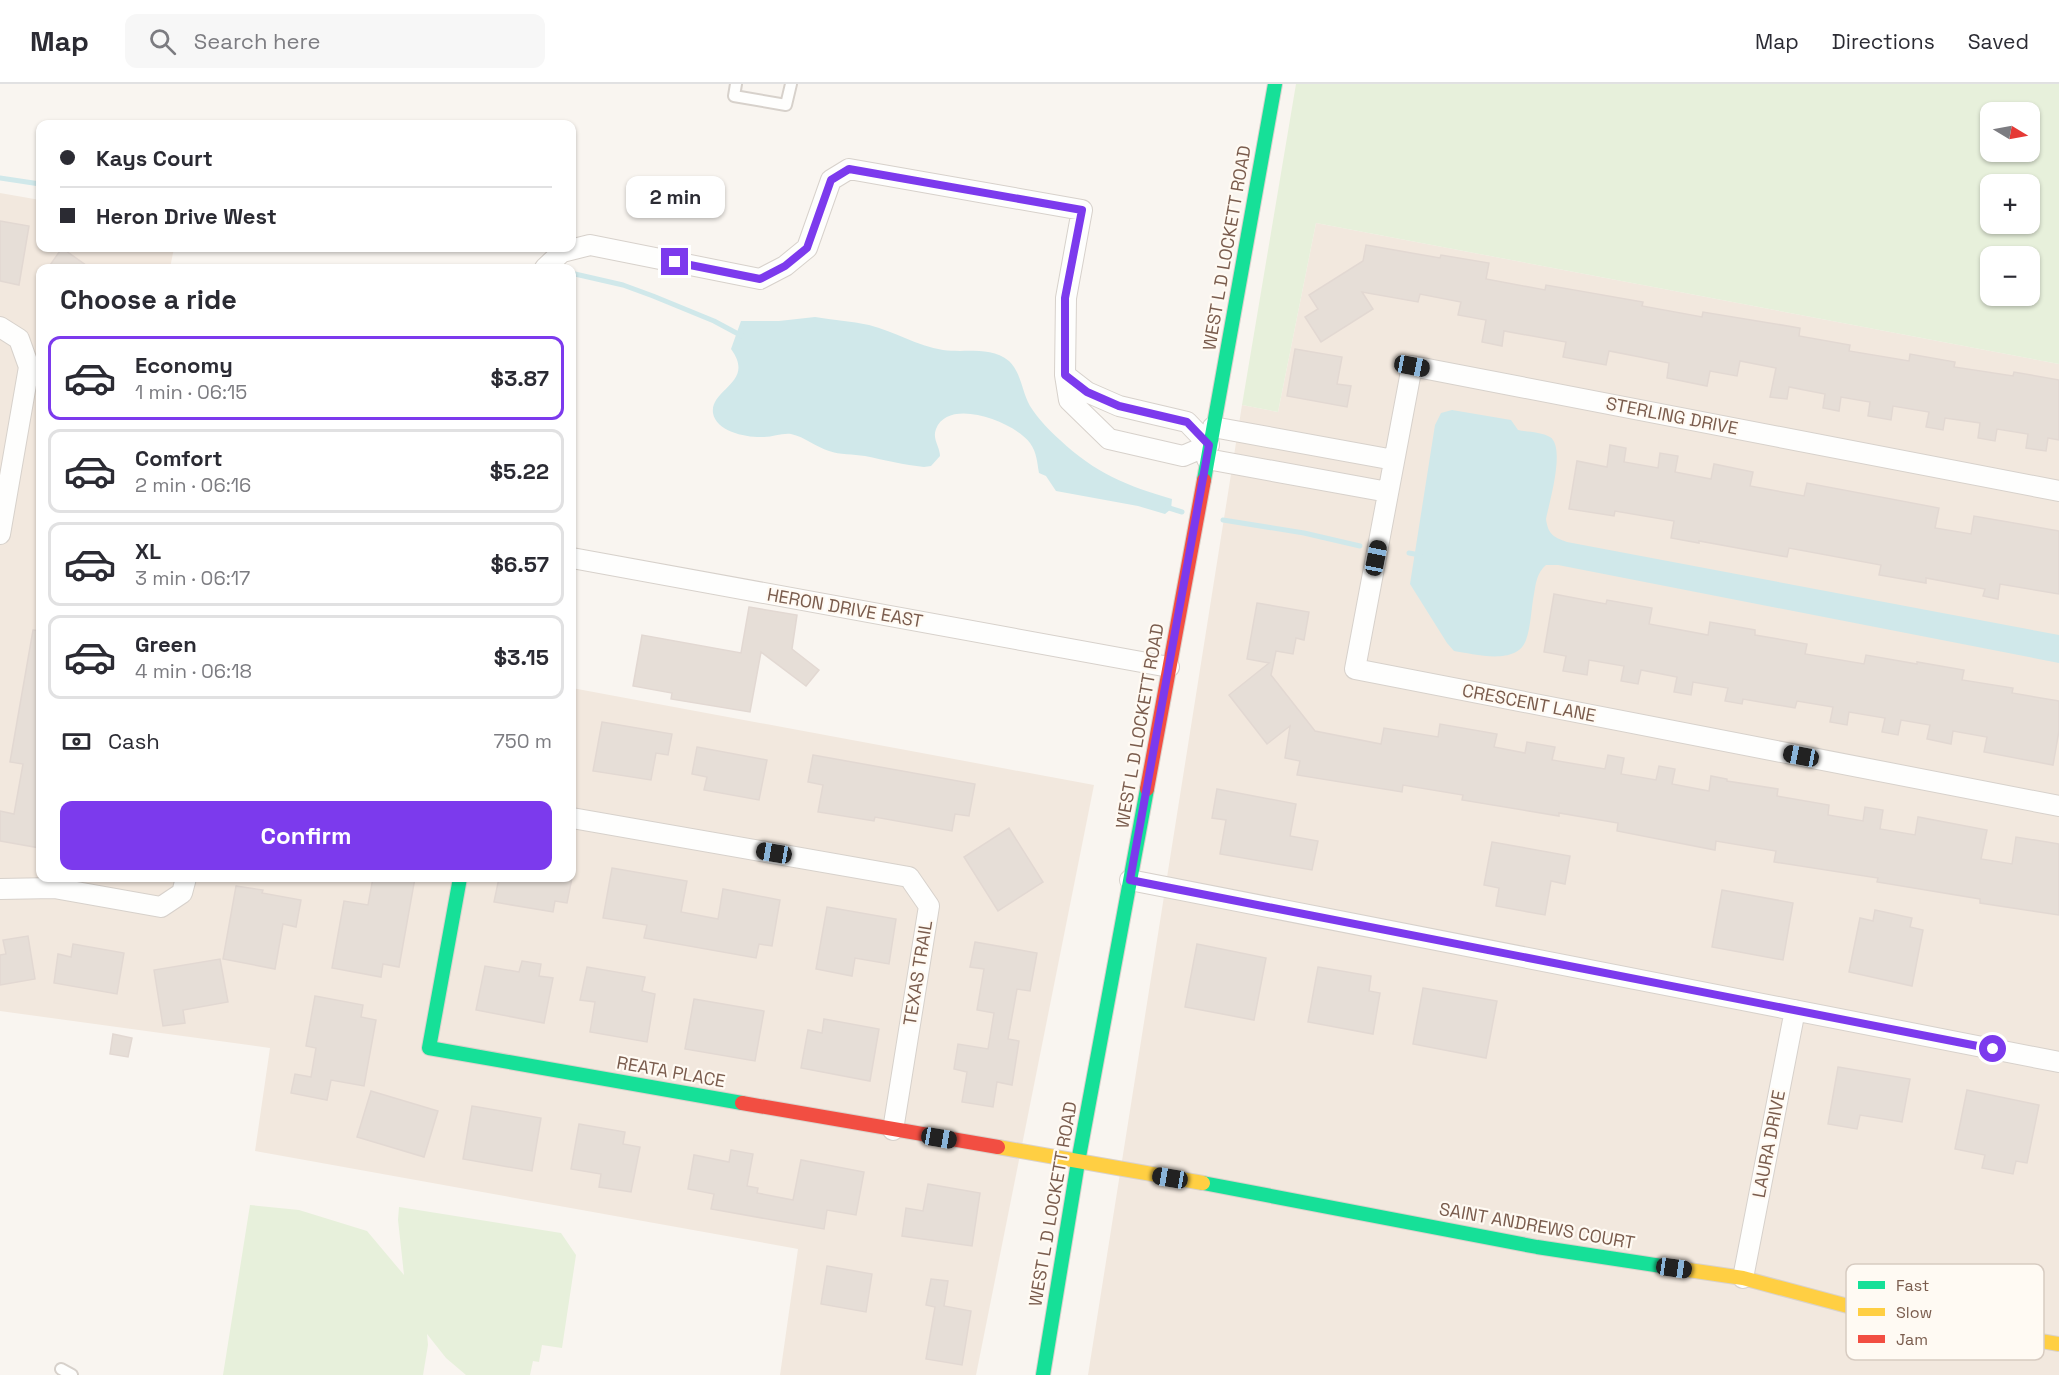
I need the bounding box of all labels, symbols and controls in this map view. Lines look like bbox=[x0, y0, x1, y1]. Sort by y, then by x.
search box bbox=[125, 14, 545, 68]
text: Map bbox=[30, 23, 89, 59]
icon: search bbox=[146, 25, 179, 58]
text: Search here bbox=[194, 27, 321, 55]
text: Map bbox=[1755, 28, 1799, 55]
text: Directions bbox=[1832, 28, 1935, 55]
text: Saved bbox=[1968, 28, 2029, 55]
north arrow bbox=[1980, 102, 2040, 162]
map controls bbox=[1980, 102, 2040, 306]
text: Kays Court bbox=[96, 144, 213, 172]
street label: WEST L D LOCKETT ROAD bbox=[1197, 144, 1256, 352]
button: + bbox=[1980, 174, 2040, 234]
callout: 2 min bbox=[626, 175, 724, 217]
text: 2 min bbox=[650, 184, 701, 210]
text: Heron Drive West bbox=[96, 202, 277, 230]
button: − bbox=[1980, 246, 2040, 306]
route end bbox=[661, 248, 688, 275]
text: Choose a ride bbox=[60, 282, 237, 317]
icon: car bbox=[63, 351, 117, 405]
text: Economy bbox=[135, 351, 233, 379]
car bbox=[1393, 354, 1431, 378]
text: $3.87 bbox=[491, 364, 549, 392]
text: 1 min · 06:15 bbox=[135, 379, 247, 405]
street label: STERLING DRIVE bbox=[1604, 391, 1740, 440]
icon: car bbox=[63, 444, 117, 498]
text: Comfort bbox=[135, 444, 223, 472]
text: $5.22 bbox=[490, 457, 549, 485]
text: 2 min · 06:16 bbox=[135, 472, 251, 498]
icon: car bbox=[63, 537, 117, 591]
text: XL bbox=[135, 537, 161, 565]
car bbox=[1364, 539, 1388, 577]
text: $6.57 bbox=[490, 550, 549, 578]
text: 3 min · 06:17 bbox=[135, 565, 250, 591]
street label: HERON DRIVE EAST bbox=[765, 582, 925, 633]
street label: WEST L D LOCKETT ROAD bbox=[1110, 622, 1169, 830]
icon: car bbox=[63, 630, 117, 684]
text: Green bbox=[135, 630, 197, 658]
text: $3.15 bbox=[494, 643, 549, 671]
text: 4 min · 06:18 bbox=[135, 658, 252, 684]
street label: CRESCENT LANE bbox=[1460, 678, 1598, 727]
icon: cash bbox=[60, 725, 93, 758]
text: Cash bbox=[108, 727, 160, 755]
text: 750 m bbox=[494, 728, 552, 754]
car bbox=[1782, 744, 1820, 768]
button: Confirm bbox=[60, 801, 552, 870]
car bbox=[755, 841, 793, 865]
street label: TEXAS TRAIL bbox=[898, 919, 937, 1027]
route start bbox=[1979, 1035, 2006, 1062]
street label: REATA PLACE bbox=[615, 1051, 727, 1092]
street label: LAURA DRIVE bbox=[1747, 1088, 1790, 1200]
street label: WEST L D LOCKETT ROAD bbox=[1023, 1100, 1082, 1308]
car bbox=[920, 1126, 958, 1150]
car bbox=[1151, 1166, 1189, 1190]
street label: SAINT ANDREWS COURT bbox=[1437, 1197, 1637, 1254]
car bbox=[1655, 1257, 1693, 1279]
legend bbox=[1846, 1264, 2044, 1360]
text: Fast bbox=[1896, 1275, 1929, 1296]
text: Slow bbox=[1896, 1302, 1932, 1323]
text: Jam bbox=[1896, 1329, 1928, 1350]

